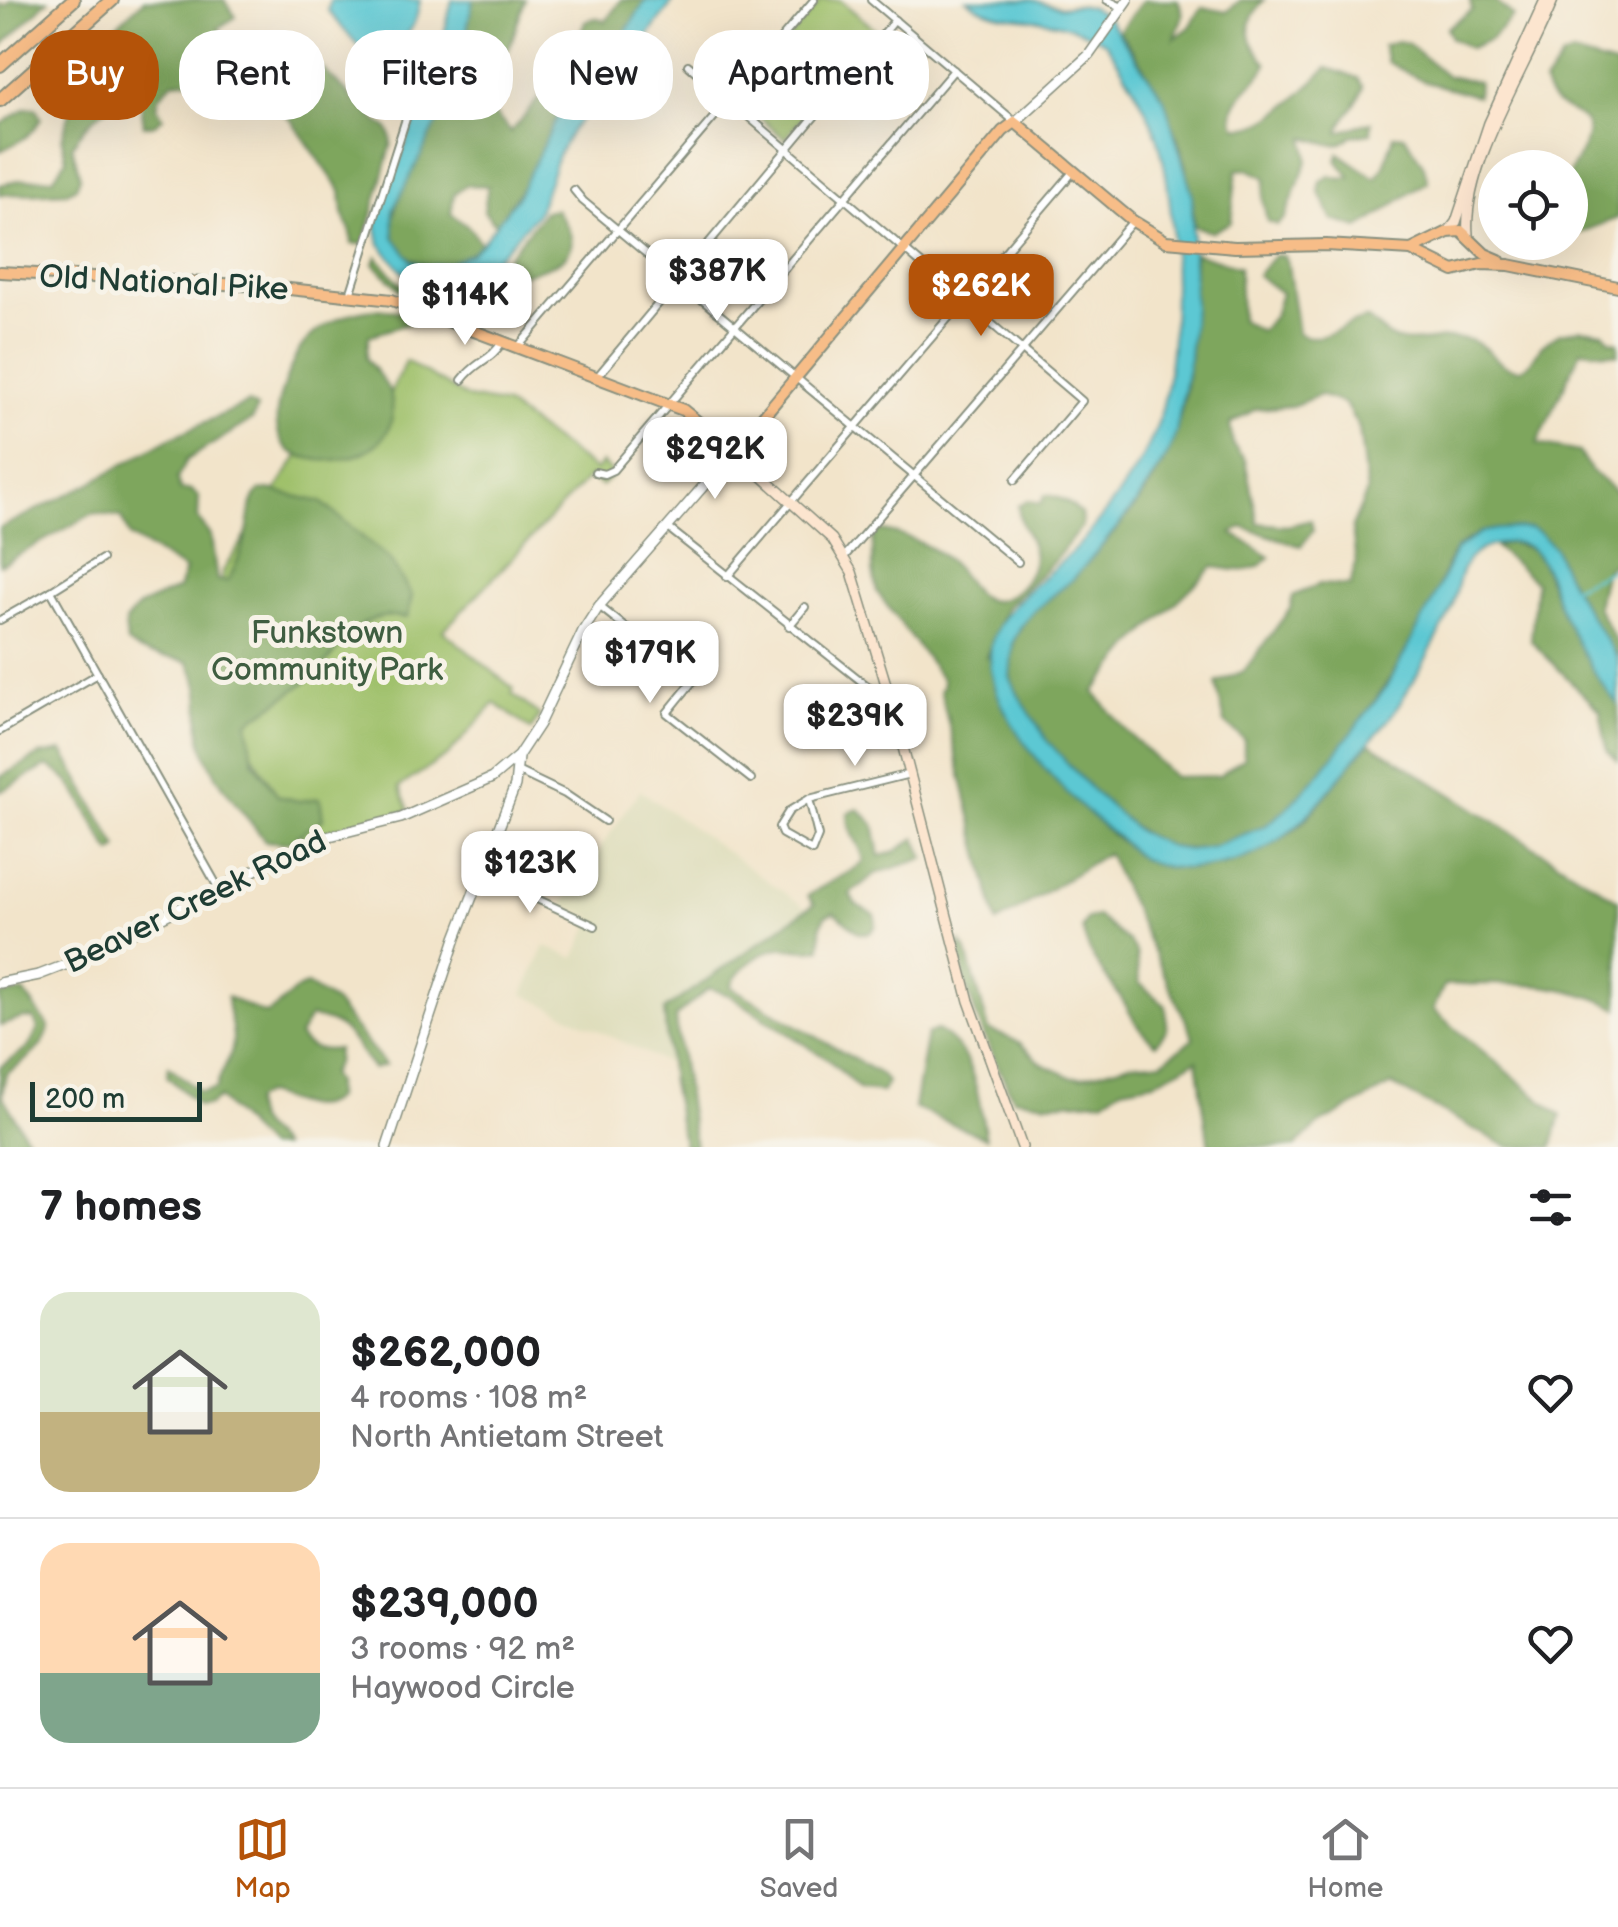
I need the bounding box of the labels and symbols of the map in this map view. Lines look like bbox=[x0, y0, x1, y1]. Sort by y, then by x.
pin: $387K bbox=[647, 239, 787, 324]
pin: $262K bbox=[911, 254, 1051, 339]
street label: Old National Pike bbox=[38, 257, 290, 310]
pin: $114K bbox=[395, 263, 535, 348]
pin: $292K bbox=[645, 417, 785, 502]
park label: Funkstown Community Park bbox=[211, 614, 443, 690]
pin: $179K bbox=[580, 621, 720, 706]
pin: $239K bbox=[785, 684, 925, 769]
street label: Beaver Creek Road bbox=[58, 822, 333, 983]
pin: $123K bbox=[460, 831, 600, 916]
scale bar bbox=[30, 1077, 202, 1122]

